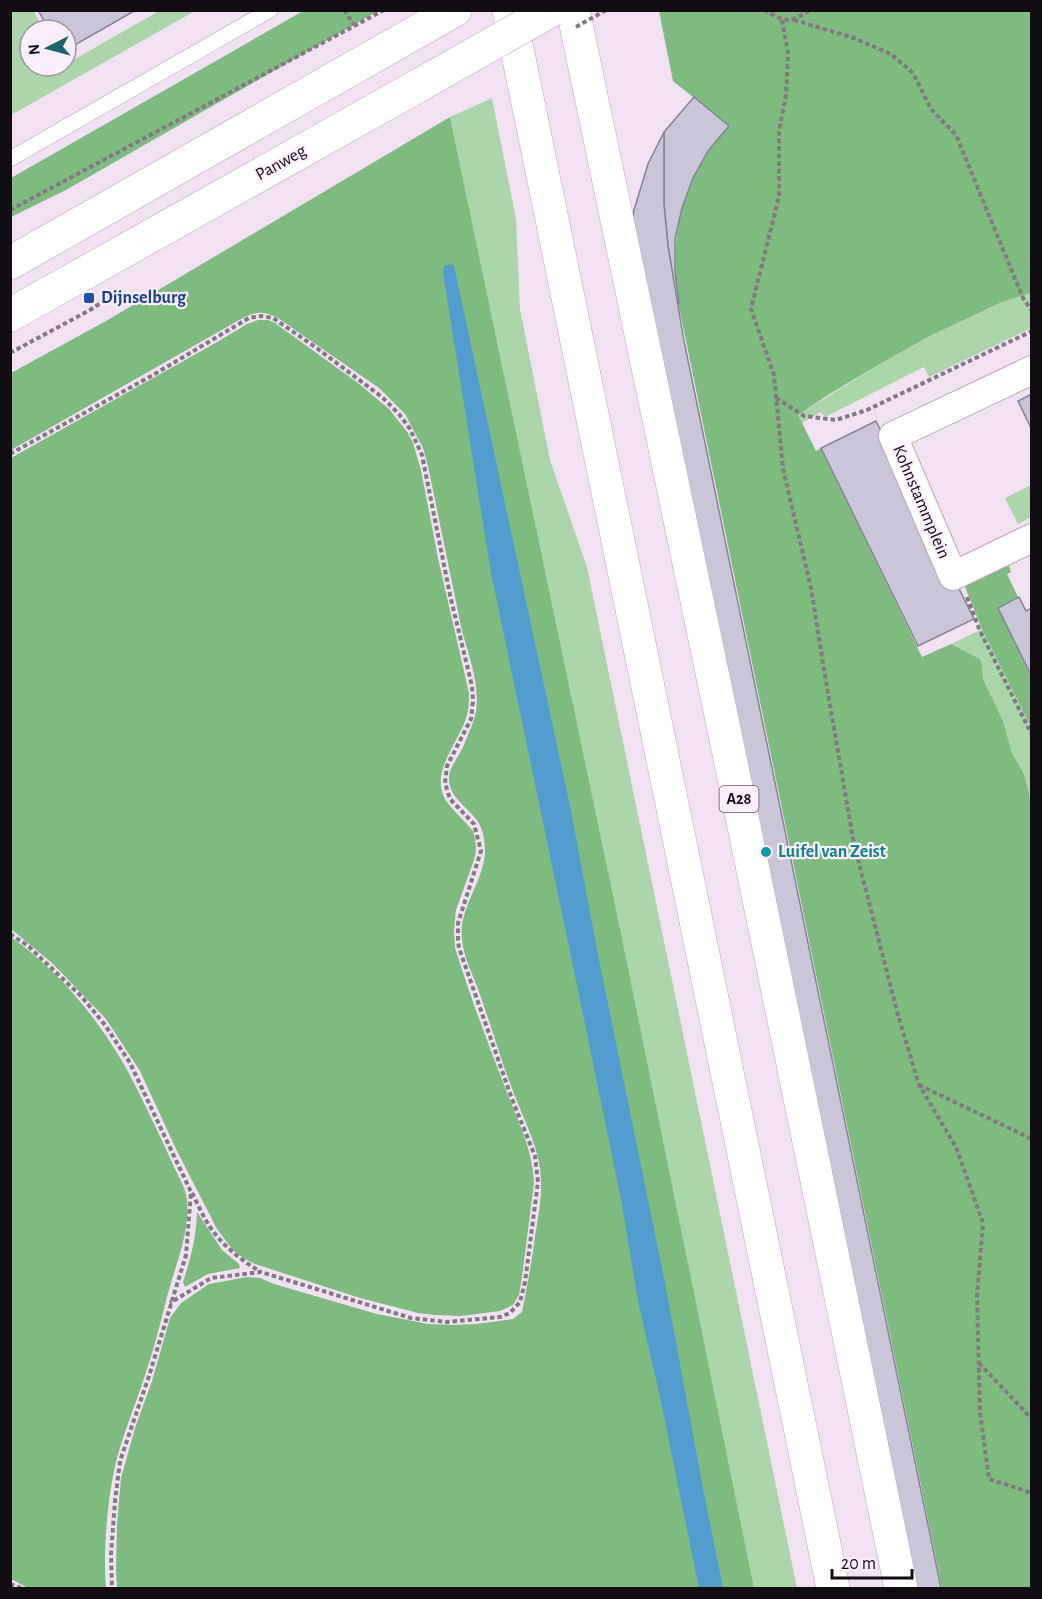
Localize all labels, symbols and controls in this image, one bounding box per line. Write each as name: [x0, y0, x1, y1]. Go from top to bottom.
north arrow: [18, 18, 78, 78]
text: N: [26, 43, 43, 56]
street label: Panweg: [253, 142, 309, 184]
place label: Dijnselburg: [101, 289, 187, 307]
marker: Dijnselburg: [82, 291, 96, 305]
street label: Kohnstammplein: [889, 443, 953, 561]
road number: A28: [720, 786, 758, 812]
place label: Luifel van Zeist: [778, 843, 886, 861]
marker: Luifel van Zeist: [759, 845, 773, 859]
scale bar: [832, 1542, 912, 1580]
text: 20 m: [841, 1555, 876, 1573]

